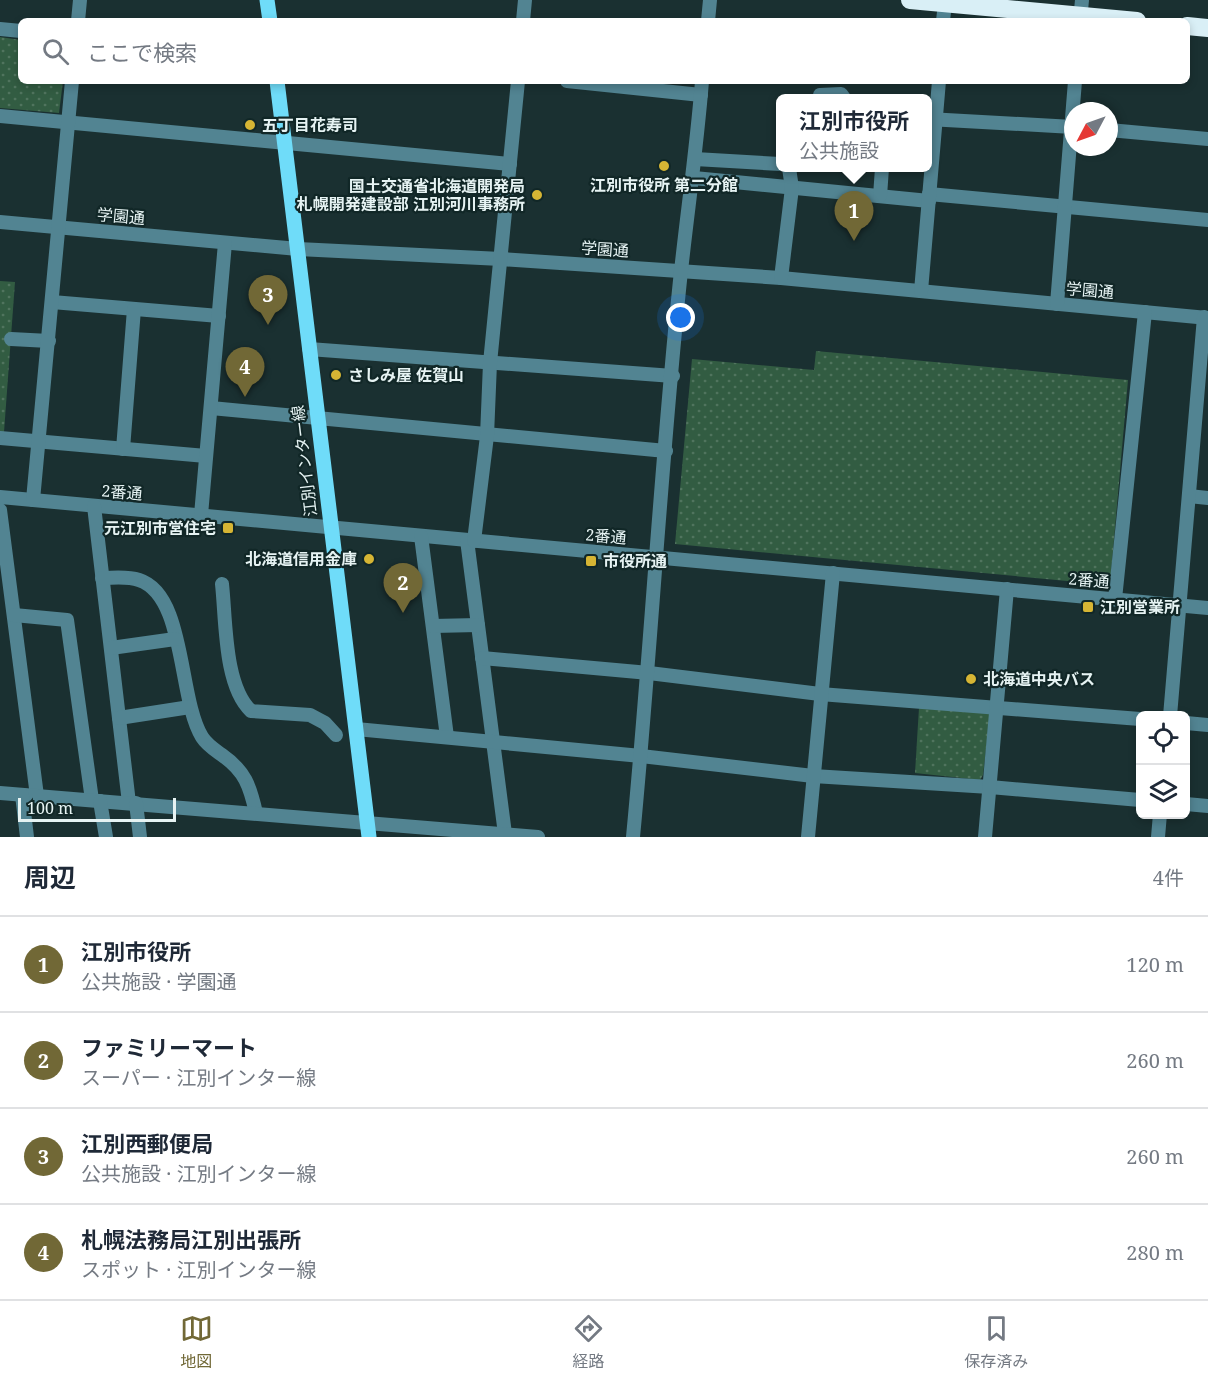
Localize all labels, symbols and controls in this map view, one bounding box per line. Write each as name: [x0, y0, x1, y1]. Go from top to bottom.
search box: [18, 18, 1190, 84]
icon: search: [39, 35, 72, 68]
text: ここで検索: [87, 37, 197, 67]
popup: [776, 94, 932, 172]
north arrow: [1064, 102, 1118, 156]
text: 江別市役所: [799, 105, 909, 135]
place label: 五丁目花寿司: [262, 114, 358, 136]
marker: 五丁目花寿司: [243, 118, 257, 132]
text: 公共施設: [799, 137, 879, 164]
marker: 江別市役所 第二分館: [657, 159, 671, 173]
place label: 江別市役所 第二分館: [590, 174, 738, 196]
place label: 国土交通省北海道開発局 札幌開発建設部 江別河川事務所: [297, 175, 525, 215]
marker: 国土交通省北海道開発局 札幌開発建設部 江別河川事務所: [530, 188, 544, 202]
pin: 1: [834, 192, 874, 241]
street label: 学園通: [96, 203, 146, 229]
street label: 学園通: [580, 236, 630, 262]
pin: 3: [248, 276, 288, 325]
street label: 学園通: [1065, 277, 1115, 303]
your location: [666, 303, 695, 332]
pin: 4: [226, 348, 264, 397]
place label: さしみ屋 佐賀山: [348, 364, 464, 386]
marker: さしみ屋 佐賀山: [329, 368, 343, 382]
street label: 江別インター線: [286, 404, 322, 518]
street label: 2番通: [101, 479, 143, 505]
place label: 元江別市営住宅: [104, 517, 216, 539]
marker: 元江別市営住宅: [221, 521, 235, 535]
street label: 2番通: [585, 523, 627, 549]
place label: 北海道信用金庫: [245, 548, 357, 570]
place label: 市役所通: [603, 550, 667, 572]
marker: 北海道信用金庫: [362, 552, 376, 566]
marker: 市役所通: [584, 554, 598, 568]
pin: 2: [384, 564, 422, 613]
street label: 2番通: [1068, 567, 1110, 593]
place label: 江別営業所: [1100, 596, 1180, 618]
marker: 江別営業所: [1081, 600, 1095, 614]
place label: 北海道中央バス: [983, 668, 1095, 690]
marker: 北海道中央バス: [964, 672, 978, 686]
map controls: [1136, 711, 1190, 819]
button: locate: [1136, 711, 1190, 765]
button: layers: [1136, 765, 1190, 819]
scale bar: [18, 795, 176, 822]
text: 100 m: [27, 797, 73, 819]
text: 周辺: [24, 859, 76, 895]
text: 4件: [1153, 864, 1184, 891]
text: 江別市役所: [81, 936, 191, 966]
text: 1: [38, 951, 49, 978]
text: 120 m: [1126, 951, 1184, 978]
text: 公共施設 · 学園通: [81, 968, 236, 995]
text: ファミリーマート: [81, 1032, 257, 1062]
text: 2: [38, 1047, 49, 1074]
text: 260 m: [1126, 1047, 1184, 1074]
text: スーパー · 江別インター線: [81, 1064, 316, 1091]
text: 江別西郵便局: [81, 1128, 213, 1158]
text: 3: [38, 1143, 49, 1170]
text: 260 m: [1126, 1143, 1184, 1170]
text: 公共施設 · 江別インター線: [81, 1160, 316, 1187]
text: 札幌法務局江別出張所: [81, 1224, 301, 1254]
text: 4: [38, 1239, 49, 1266]
text: 280 m: [1126, 1239, 1184, 1266]
text: スポット · 江別インター線: [81, 1256, 316, 1283]
tab: 地図: [180, 1312, 213, 1372]
tab: 経路: [572, 1312, 605, 1372]
tab: 保存済み: [964, 1312, 1028, 1372]

